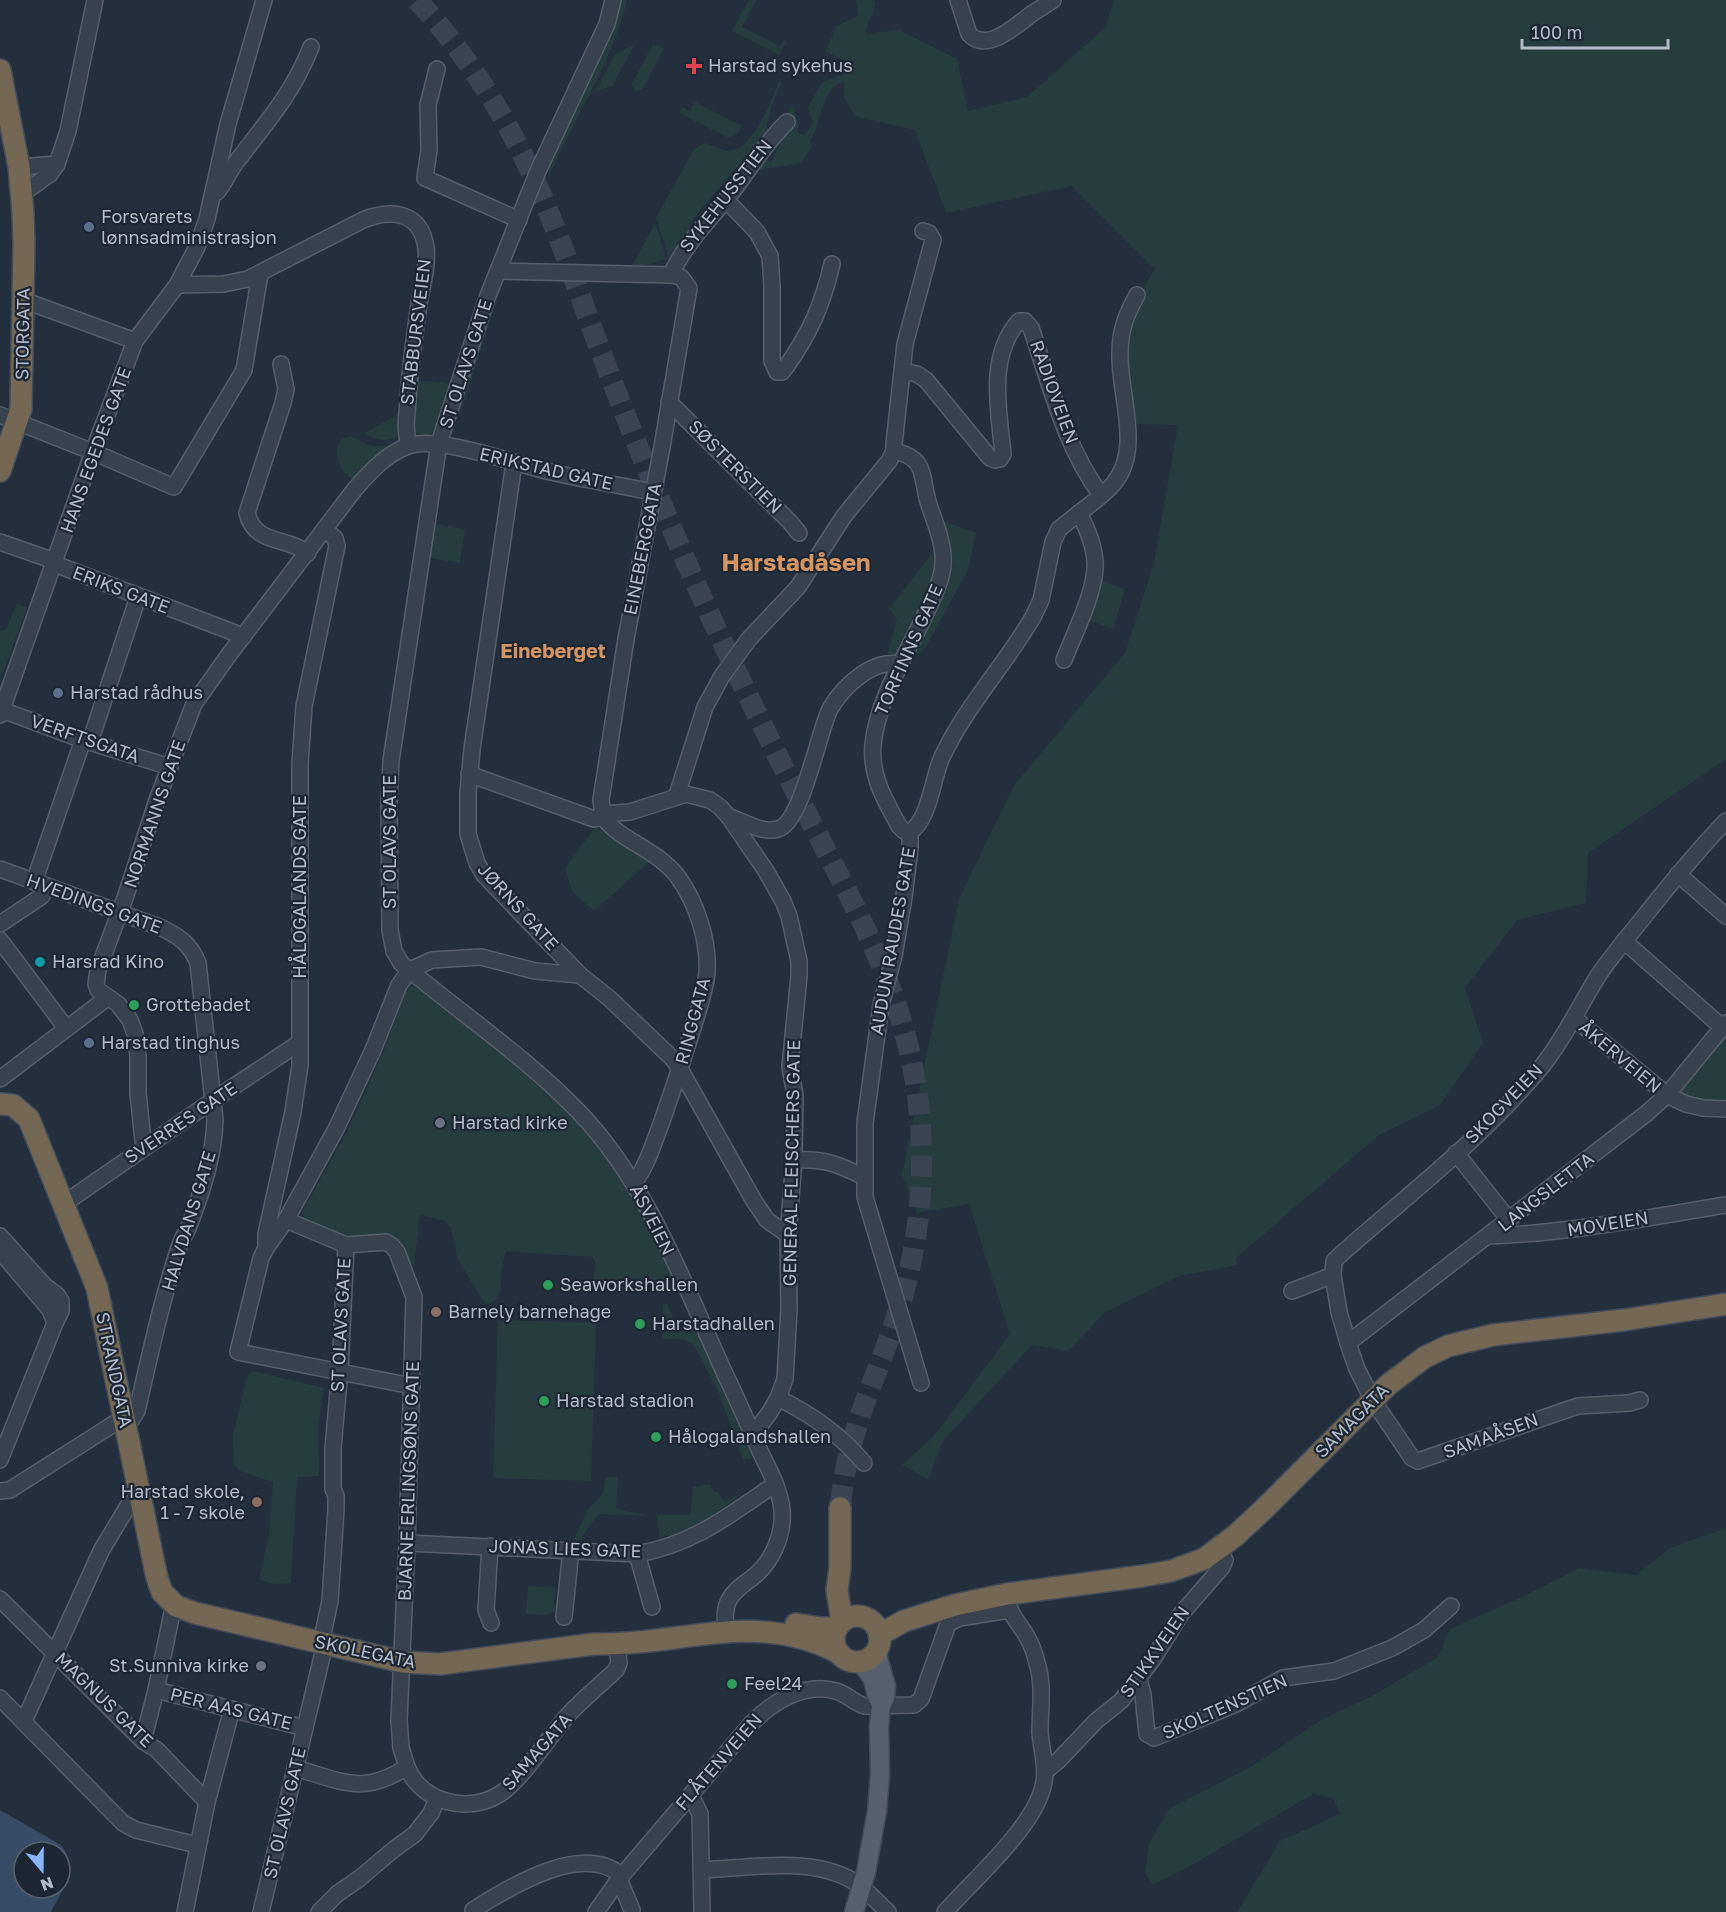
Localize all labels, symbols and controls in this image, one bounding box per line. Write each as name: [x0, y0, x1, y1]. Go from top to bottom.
scale bar: [1522, 12, 1668, 50]
text: 100 m: [1531, 21, 1582, 43]
place label: Harstad sykehus: [708, 54, 853, 76]
marker: Harstad sykehus: [685, 57, 703, 75]
street label: SYKEHUSSTIEN: [674, 135, 776, 256]
place label: Forsvarets lønnsadministrasjon: [101, 205, 277, 248]
marker: Forsvarets lønnsadministrasjon: [82, 220, 96, 234]
street label: STABBURSVEIEN: [395, 257, 435, 406]
street label: STORGATA: [10, 288, 34, 380]
street label: ST OLAVS GATE: [434, 296, 496, 431]
street label: RADIOVEIEN: [1026, 337, 1084, 447]
street label: HANS EGEDES GATE: [55, 364, 135, 536]
street label: SØSTERSTIEN: [684, 415, 787, 518]
street label: ERIKSTAD GATE: [477, 442, 615, 494]
street label: EINEBERGGATA: [618, 481, 666, 617]
district label: Harstadåsen: [721, 547, 871, 576]
street label: ERIKS GATE: [70, 561, 173, 618]
street label: TORFINNS GATE: [869, 581, 947, 719]
district label: Eineberget: [500, 638, 606, 662]
place label: Harstad rådhus: [70, 681, 203, 703]
marker: Harstad rådhus: [51, 686, 65, 700]
street label: VERFTSGATA: [28, 709, 143, 767]
street label: NORMANNS GATE: [118, 737, 190, 891]
street label: ST OLAVS GATE: [378, 775, 400, 909]
street label: HÅLOGALANDS GATE: [288, 795, 310, 979]
street label: AUDUN RAUDES GATE: [865, 845, 919, 1036]
street label: JØRNS GATE: [474, 858, 564, 955]
street label: HVEDINGS GATE: [24, 868, 165, 938]
place label: Harsrad Kino: [52, 950, 164, 972]
marker: Harsrad Kino: [33, 955, 47, 969]
street label: RINGGATA: [670, 975, 714, 1067]
place label: Grottebadet: [146, 993, 251, 1015]
marker: Grottebadet: [127, 998, 141, 1012]
street label: ÅKERVEIEN: [1575, 1015, 1666, 1097]
place label: Harstad tinghus: [101, 1031, 240, 1053]
marker: Harstad tinghus: [82, 1036, 96, 1050]
street label: GENERAL FLEISCHERS GATE: [778, 1039, 804, 1287]
street label: SKOGVEIEN: [1460, 1059, 1547, 1148]
street label: SVERRES GATE: [120, 1076, 241, 1168]
place label: Harstad kirke: [452, 1111, 568, 1133]
marker: Harstad kirke: [433, 1116, 447, 1130]
street label: LANGSLETTA: [1493, 1147, 1598, 1236]
street label: HALVDANS GATE: [156, 1148, 220, 1293]
street label: ÅSVEIEN: [626, 1180, 680, 1259]
street label: MOVEIEN: [1566, 1206, 1650, 1240]
street label: ST OLAVS GATE: [325, 1257, 355, 1393]
place label: Seaworkshallen: [560, 1273, 698, 1295]
marker: Seaworkshallen: [541, 1278, 555, 1292]
place label: Barnely barnehage: [448, 1300, 611, 1322]
marker: Barnely barnehage: [429, 1305, 443, 1319]
street label: STRANDGATA: [92, 1310, 138, 1430]
place label: Harstadhallen: [652, 1312, 775, 1334]
marker: Harstadhallen: [633, 1317, 647, 1331]
street label: BJARNE ERLINGSØNS GATE: [393, 1361, 423, 1601]
street label: SAMAGATA: [1310, 1379, 1393, 1462]
place label: Harstad stadion: [556, 1389, 694, 1411]
marker: Harstad stadion: [537, 1394, 551, 1408]
street label: SAMAÅSEN: [1440, 1408, 1541, 1462]
place label: Hålogalandshallen: [668, 1425, 831, 1447]
marker: Hålogalandshallen: [649, 1430, 663, 1444]
place label: Harstad skole, 1 - 7 skole: [120, 1480, 245, 1523]
marker: Harstad skole, 1 - 7 skole: [250, 1495, 264, 1509]
street label: JONAS LIES GATE: [488, 1534, 642, 1562]
street label: STIKKVEIEN: [1115, 1601, 1194, 1701]
street label: SKOLEGATA: [313, 1630, 418, 1672]
street label: MAGNUS GATE: [51, 1647, 158, 1752]
place label: St.Sunniva kirke: [109, 1654, 249, 1676]
marker: St.Sunniva kirke: [254, 1659, 268, 1673]
street label: SKOLTENSTIEN: [1159, 1669, 1290, 1743]
place label: Feel24: [744, 1672, 803, 1694]
marker: Feel24: [725, 1677, 739, 1691]
street label: PER AAS GATE: [168, 1682, 295, 1734]
street label: SAMAGATA: [497, 1708, 576, 1795]
street label: FLÅTENVEIEN: [670, 1708, 766, 1814]
street label: ST OLAVS GATE: [258, 1745, 310, 1881]
north arrow: [12, 1840, 72, 1900]
text: N: [38, 1873, 56, 1896]

